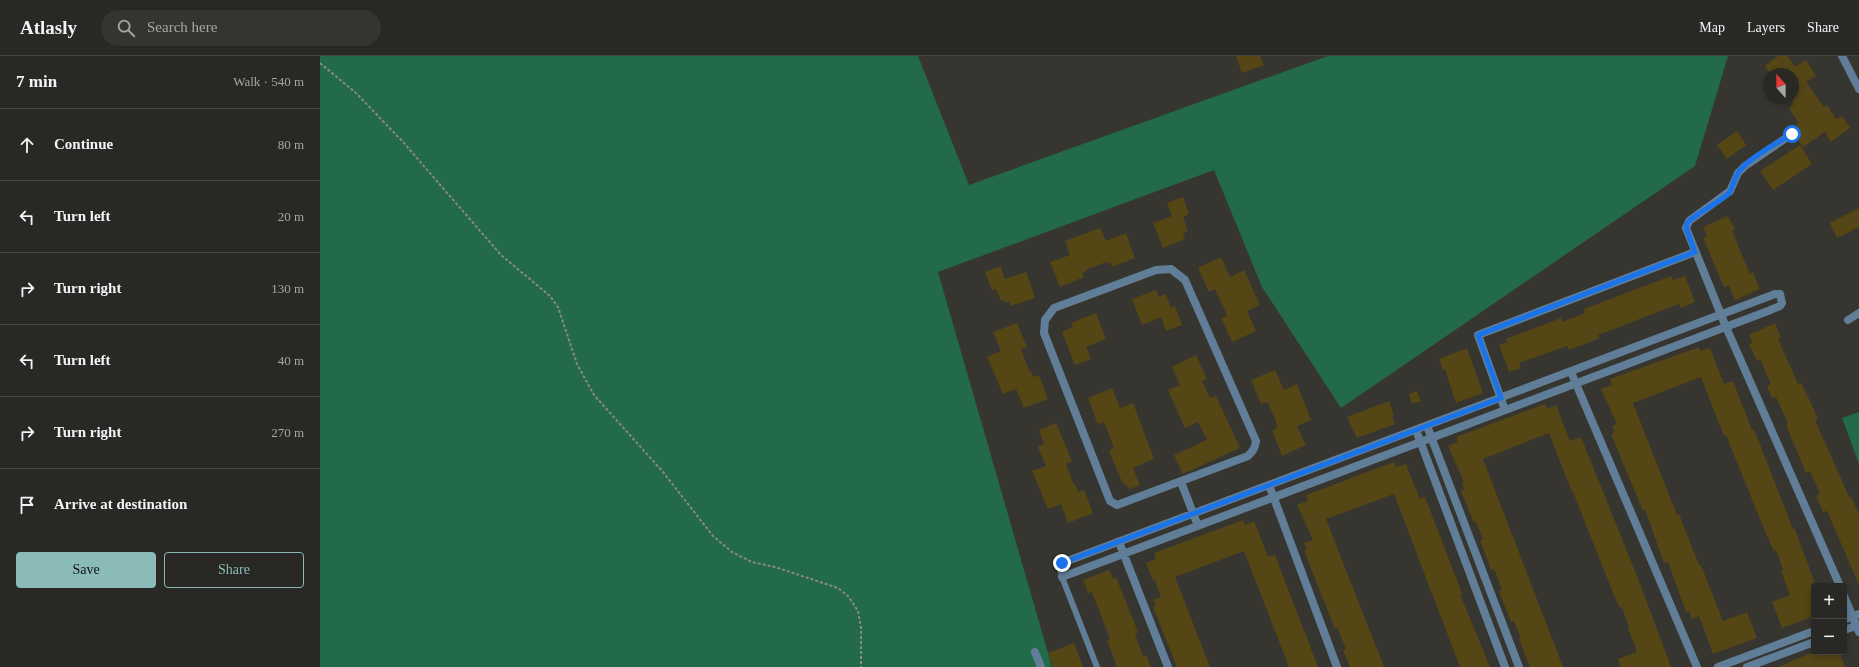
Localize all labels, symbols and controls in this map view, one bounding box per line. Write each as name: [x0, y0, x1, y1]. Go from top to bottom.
search box: [101, 10, 381, 46]
text: Atlasly: [20, 17, 77, 38]
icon: search: [115, 17, 137, 39]
text: Search here: [147, 19, 217, 35]
text: Map: [1699, 20, 1725, 35]
text: Layers: [1747, 20, 1785, 35]
text: Share: [1807, 20, 1839, 35]
north arrow: [1763, 68, 1799, 104]
text: 7 min: [16, 72, 57, 91]
text: Walk · 540 m: [233, 74, 304, 89]
route start: [1783, 125, 1801, 143]
icon: ahead: [16, 134, 38, 156]
text: Continue: [54, 136, 113, 152]
text: 80 m: [278, 137, 304, 152]
icon: left: [16, 206, 38, 228]
text: Turn left: [54, 208, 111, 224]
text: 20 m: [278, 209, 304, 224]
icon: right: [16, 278, 38, 300]
text: Turn right: [54, 280, 121, 296]
text: 130 m: [271, 281, 304, 296]
icon: left: [16, 350, 38, 372]
text: Turn left: [54, 352, 111, 368]
text: 40 m: [278, 353, 304, 368]
icon: right: [16, 422, 38, 444]
text: Turn right: [54, 424, 121, 440]
text: 270 m: [271, 425, 304, 440]
icon: arrive: [16, 494, 38, 516]
text: Arrive at destination: [54, 496, 187, 512]
button: Save: [16, 552, 156, 588]
button: Share: [164, 552, 304, 588]
route end: [1053, 554, 1071, 572]
map controls: [1811, 583, 1847, 655]
button: +: [1811, 583, 1847, 619]
button: −: [1811, 619, 1847, 655]

